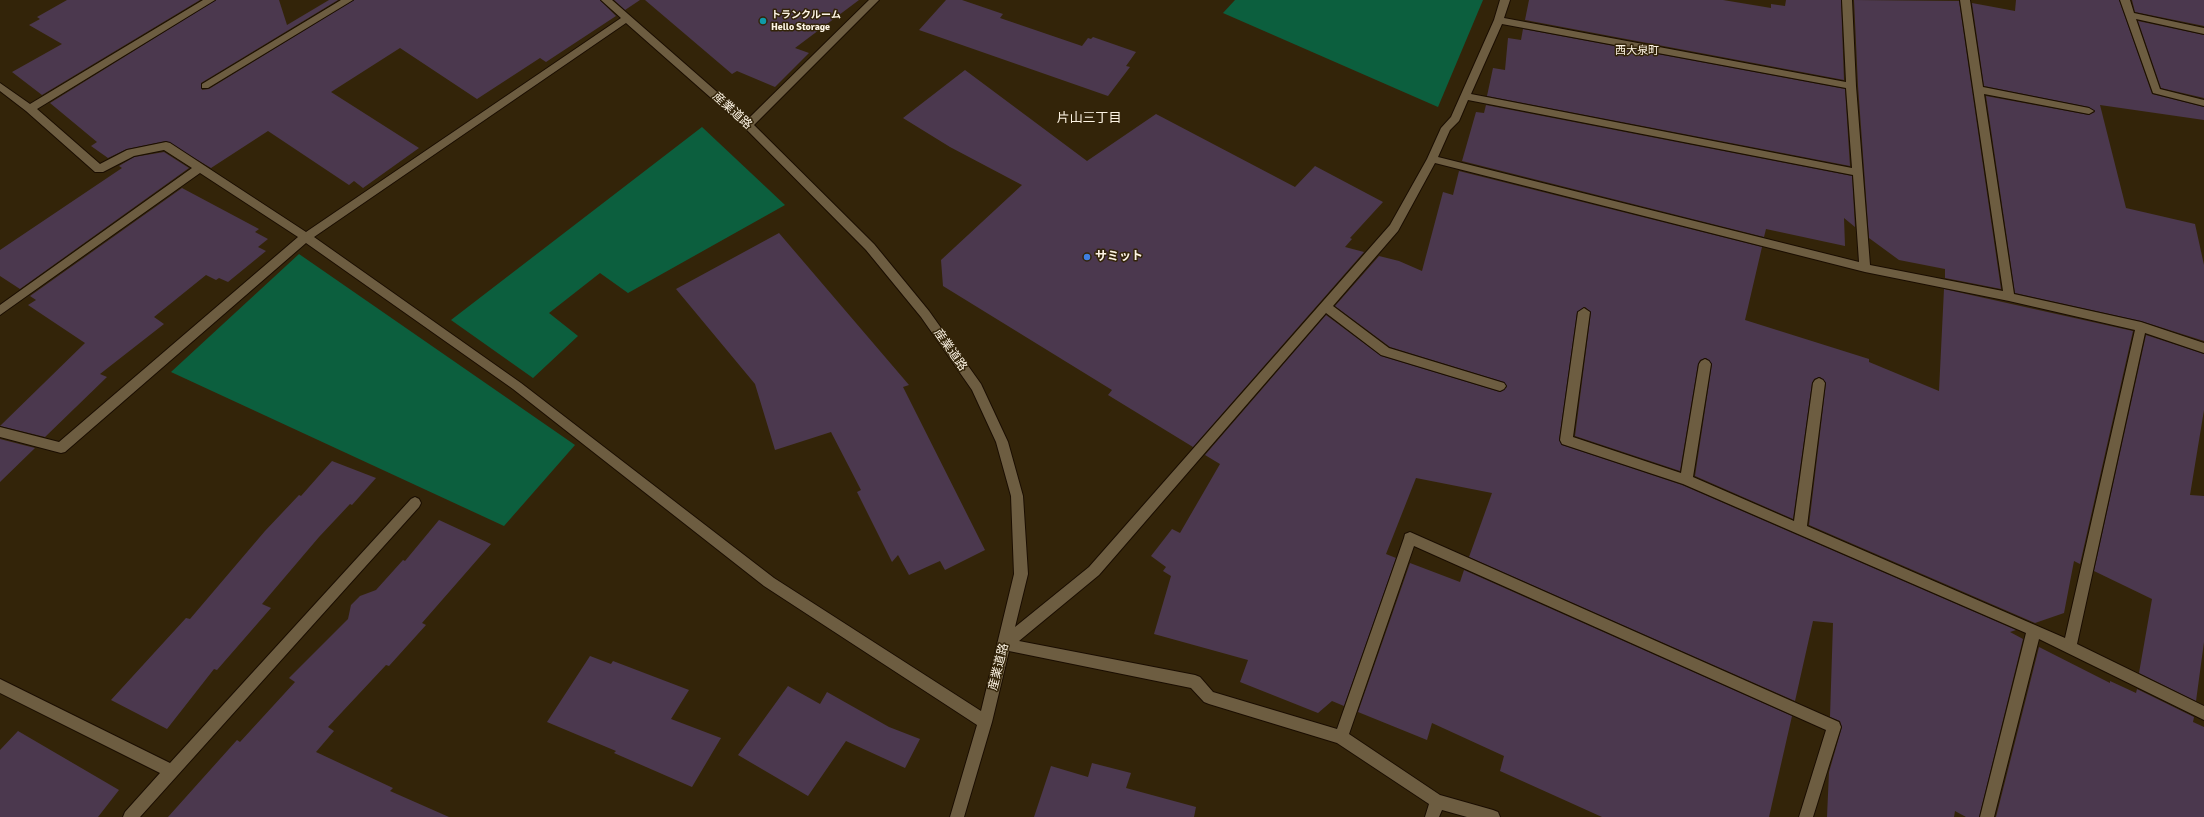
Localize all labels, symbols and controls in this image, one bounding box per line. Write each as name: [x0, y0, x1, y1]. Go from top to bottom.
place label: トランクルーム Hello Storage: [771, 9, 841, 32]
marker: トランクルーム Hello Storage: [758, 16, 768, 26]
district label: 西大泉町: [1615, 44, 1659, 58]
street label: 産業道路: [709, 90, 755, 132]
district label: 片山三丁目: [1057, 111, 1121, 127]
place label: サミット: [1095, 250, 1143, 264]
marker: サミット: [1082, 252, 1092, 262]
street label: 産業道路: [930, 326, 970, 374]
street label: 産業道路: [986, 642, 1012, 692]

